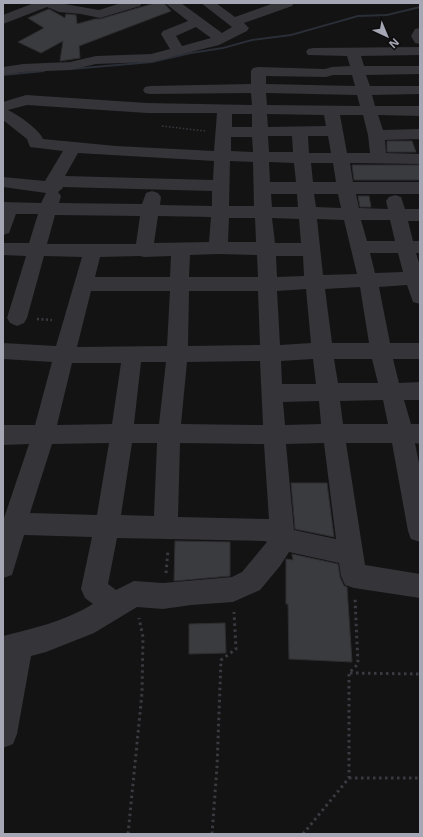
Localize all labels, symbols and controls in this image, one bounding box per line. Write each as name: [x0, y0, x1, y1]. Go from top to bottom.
north arrow: [367, 16, 407, 56]
text: N: [386, 35, 403, 52]

